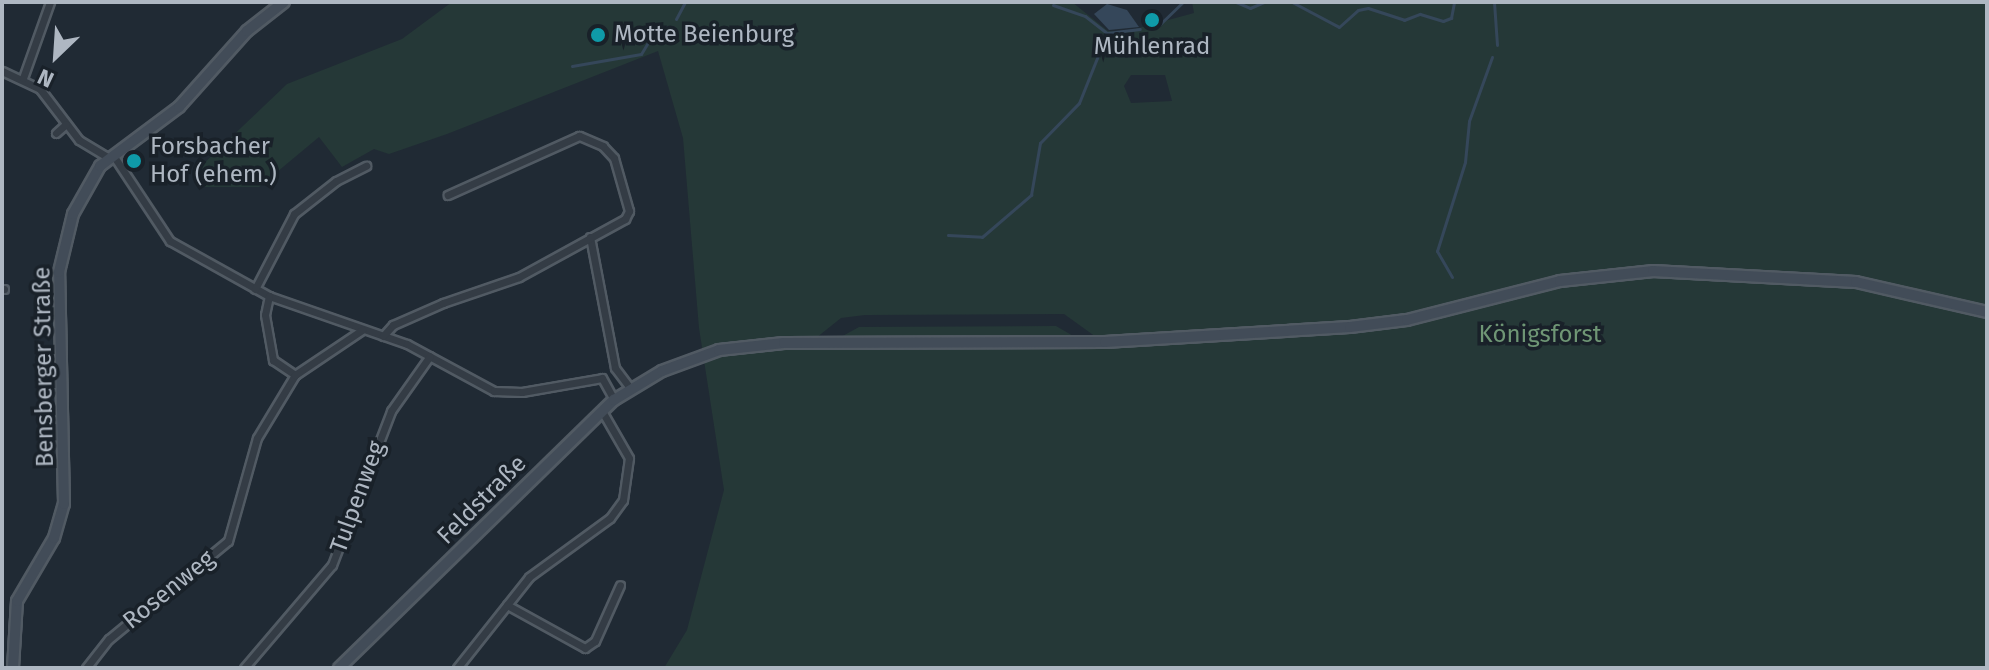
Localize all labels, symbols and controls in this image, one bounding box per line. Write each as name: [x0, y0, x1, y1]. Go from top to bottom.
marker: Mühlenrad: [1143, 11, 1161, 29]
north arrow: [16, 16, 96, 96]
place label: Motte Beienburg: [614, 21, 794, 49]
marker: Motte Beienburg: [589, 26, 607, 44]
place label: Mühlenrad: [1094, 33, 1210, 61]
text: N: [33, 63, 58, 94]
place label: Forsbacher Hof (ehem.): [150, 133, 277, 189]
marker: Forsbacher Hof (ehem.): [125, 152, 143, 170]
street label: Bensberger Straße: [28, 267, 60, 467]
park label: Königsforst: [1479, 321, 1601, 349]
street label: Tulpenweg: [325, 437, 391, 557]
street label: Feldstraße: [432, 450, 532, 550]
street label: Rosenweg: [117, 544, 221, 636]

